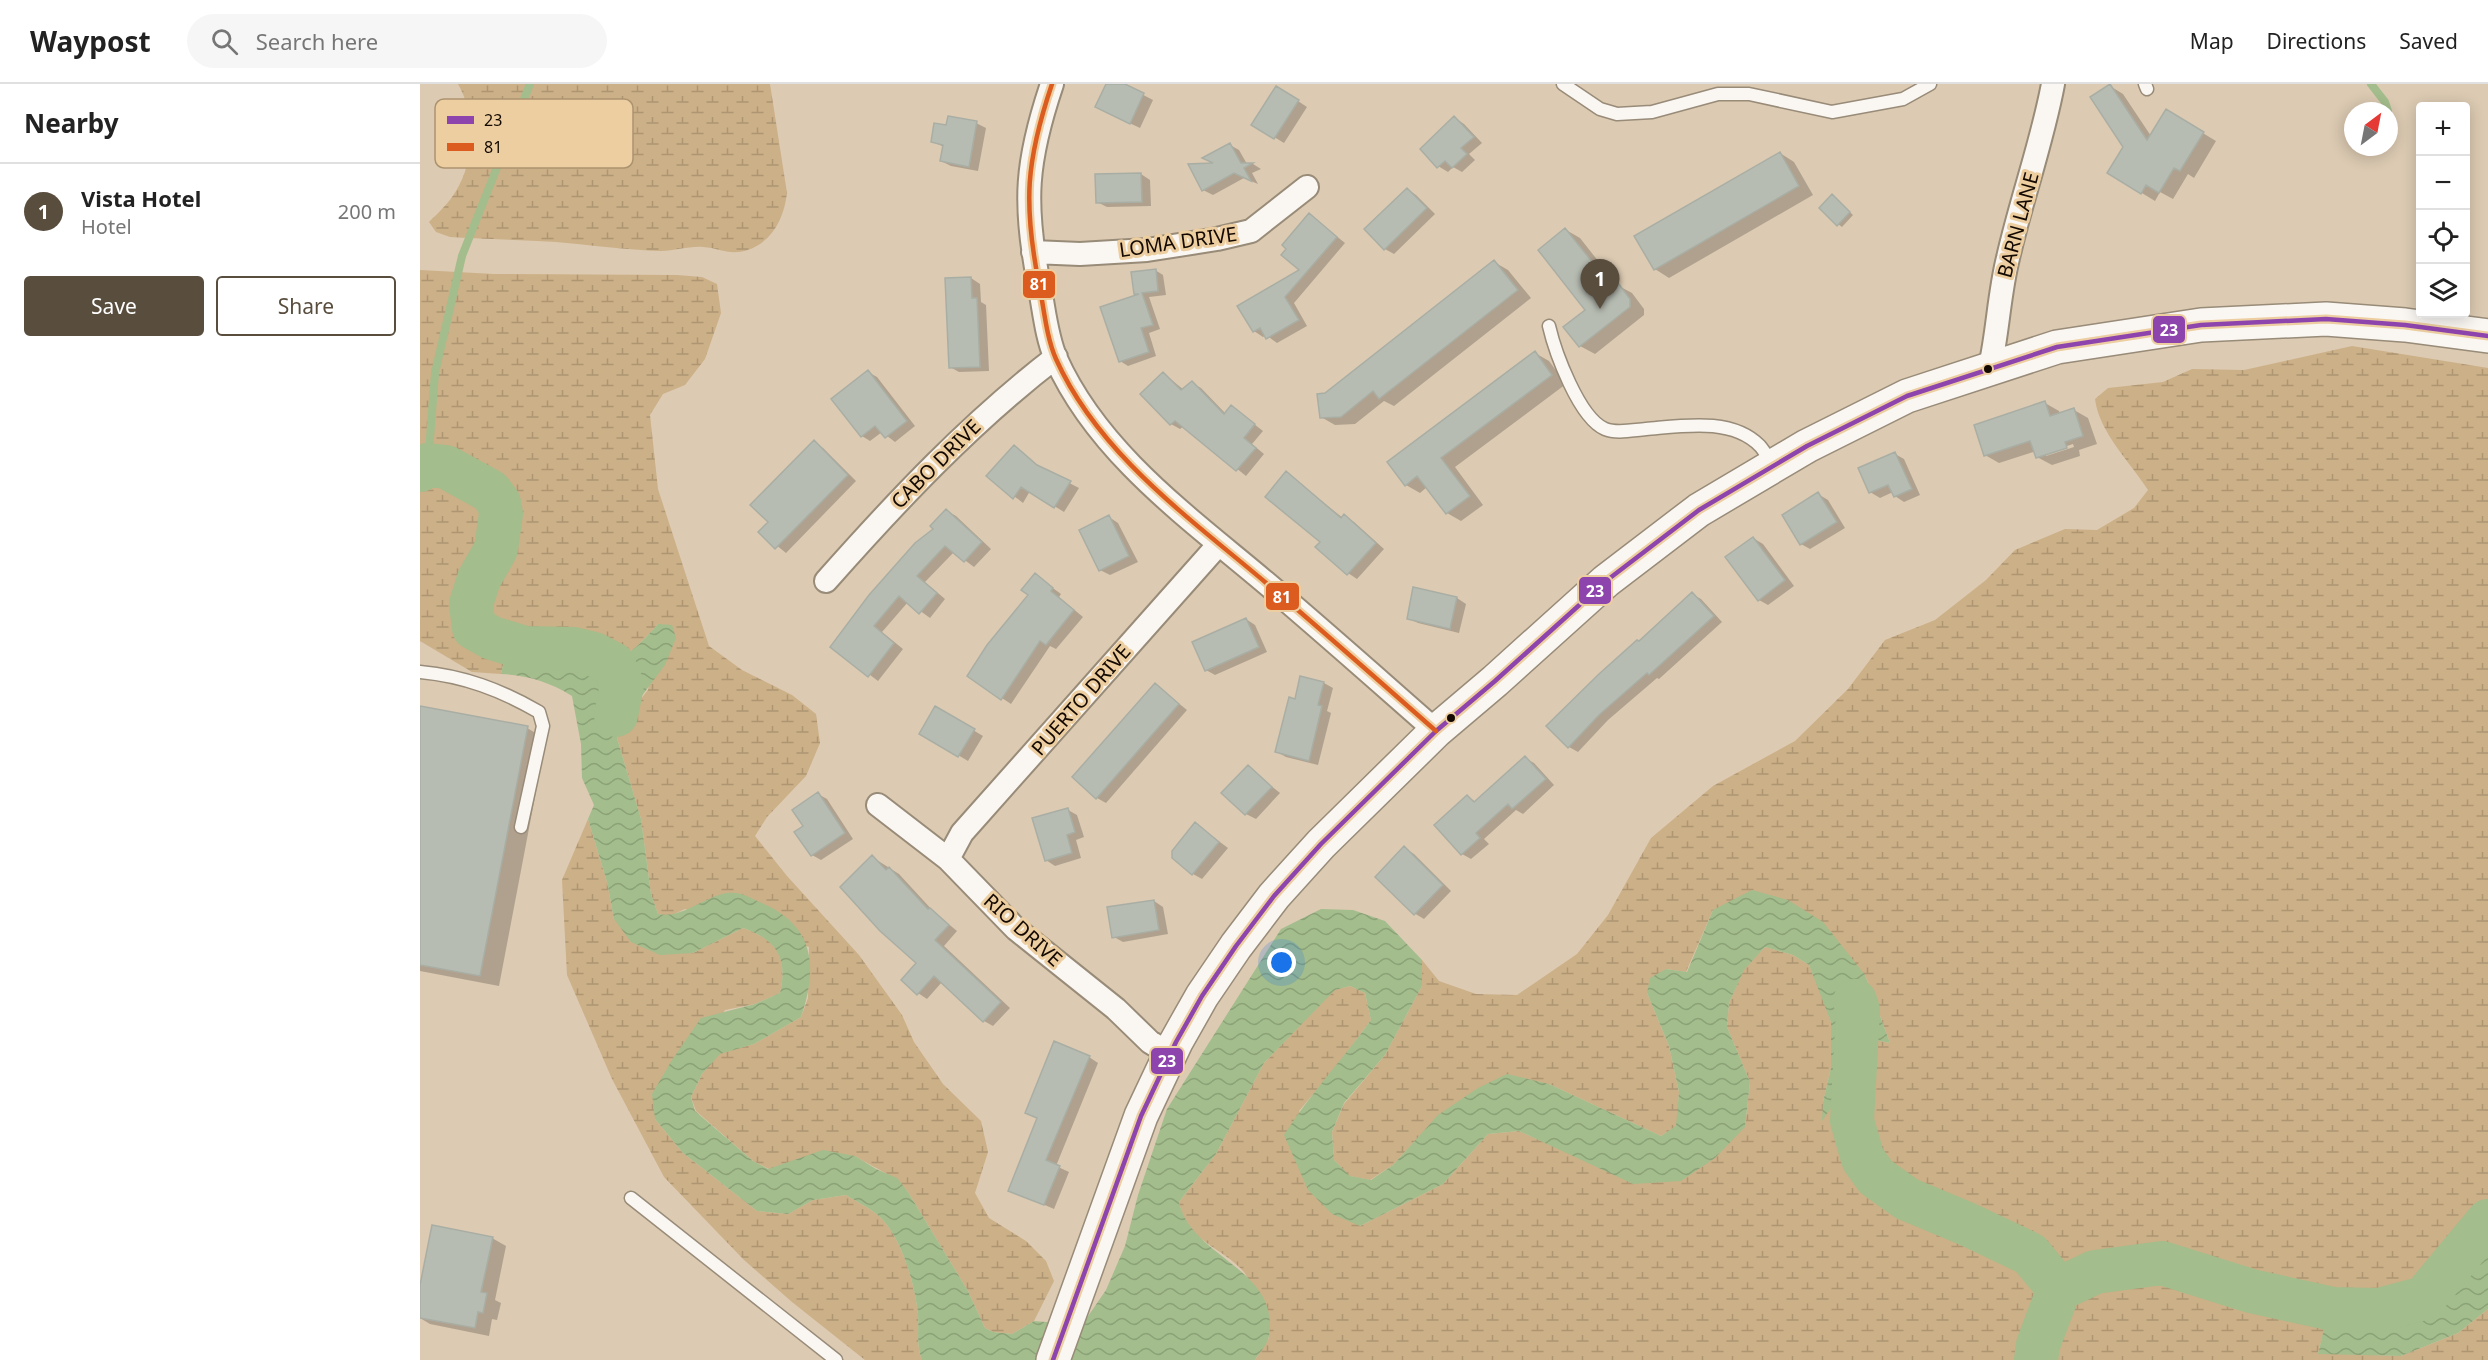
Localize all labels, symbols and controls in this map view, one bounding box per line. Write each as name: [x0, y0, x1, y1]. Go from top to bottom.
search box: [187, 14, 607, 68]
text: Waypost: [30, 22, 151, 60]
icon: search: [208, 25, 241, 58]
text: Search here: [256, 26, 378, 56]
text: Map: [2190, 27, 2234, 55]
text: Directions: [2267, 27, 2366, 55]
text: Saved: [2399, 27, 2458, 55]
legend: [435, 99, 633, 168]
north arrow: [2344, 102, 2398, 156]
map controls: [2416, 102, 2470, 318]
button: +: [2416, 102, 2470, 156]
text: Nearby: [24, 105, 119, 141]
text: 23: [484, 109, 502, 131]
text: 81: [484, 136, 502, 158]
button: −: [2416, 156, 2470, 210]
street label: BARN LANE: [1990, 169, 2045, 281]
text: Vista Hotel: [81, 183, 201, 213]
text: 1: [38, 198, 49, 225]
text: 200 m: [338, 198, 396, 225]
button: locate: [2416, 210, 2470, 264]
text: Hotel: [81, 213, 132, 240]
street label: LOMA DRIVE: [1117, 220, 1239, 263]
pin: 1: [1580, 260, 1620, 309]
button: layers: [2416, 264, 2470, 318]
line badge: 81: [1022, 270, 1056, 299]
text: 81: [1030, 273, 1048, 295]
button: Save: [24, 276, 204, 336]
button: Share: [216, 276, 396, 336]
line badge: 23: [2152, 315, 2186, 344]
text: 23: [2160, 319, 2178, 341]
unlabelled marker: [1982, 363, 1994, 375]
street label: CABO DRIVE: [885, 413, 986, 514]
line badge: 23: [1578, 576, 1612, 605]
text: 23: [1586, 580, 1604, 602]
line badge: 81: [1265, 582, 1300, 611]
text: 81: [1273, 586, 1291, 608]
street label: PUERTO DRIVE: [1025, 638, 1136, 761]
unlabelled marker: [1445, 712, 1457, 724]
street label: RIO DRIVE: [978, 887, 1068, 972]
your location: [1267, 948, 1296, 977]
line badge: 23: [1150, 1047, 1184, 1075]
text: 23: [1158, 1050, 1176, 1072]

